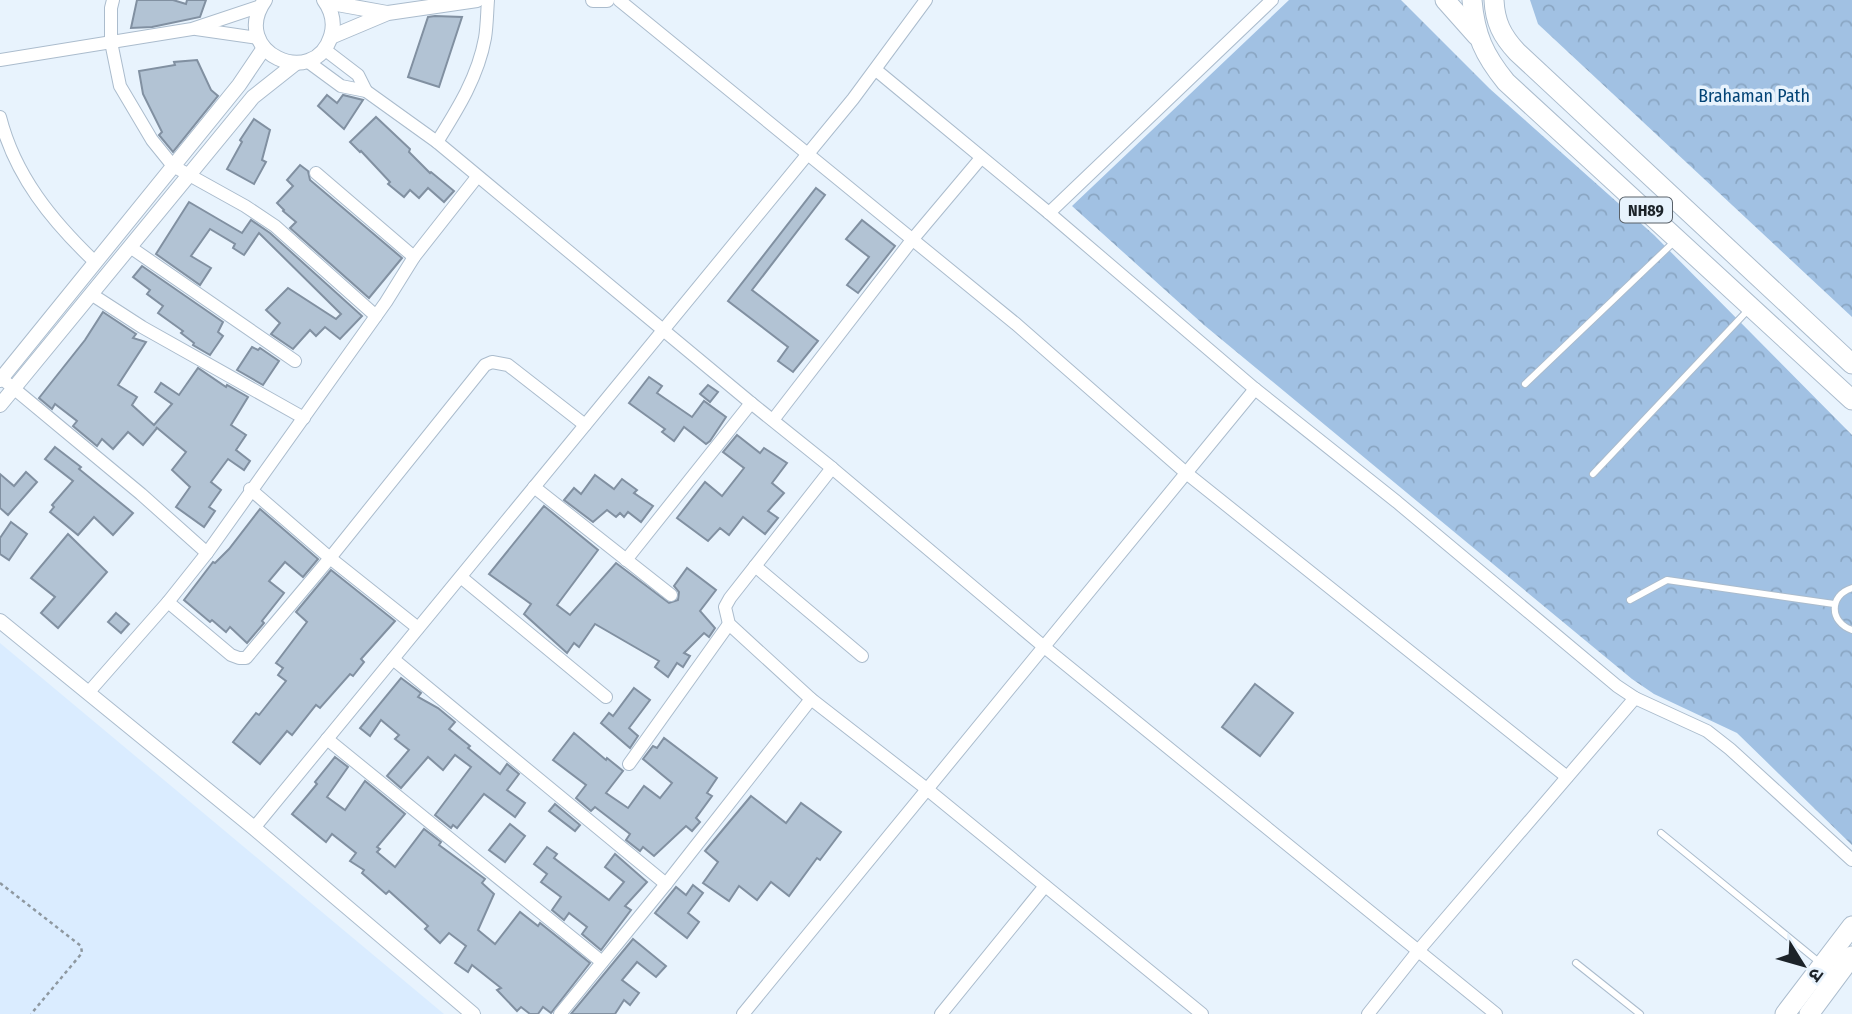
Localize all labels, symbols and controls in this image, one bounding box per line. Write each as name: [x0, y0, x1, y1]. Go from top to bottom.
park label: Brahaman Path: [1698, 85, 1810, 107]
road number: NH89: [1620, 198, 1672, 222]
north arrow: [1768, 930, 1838, 1000]
text: उ: [1803, 964, 1829, 987]

